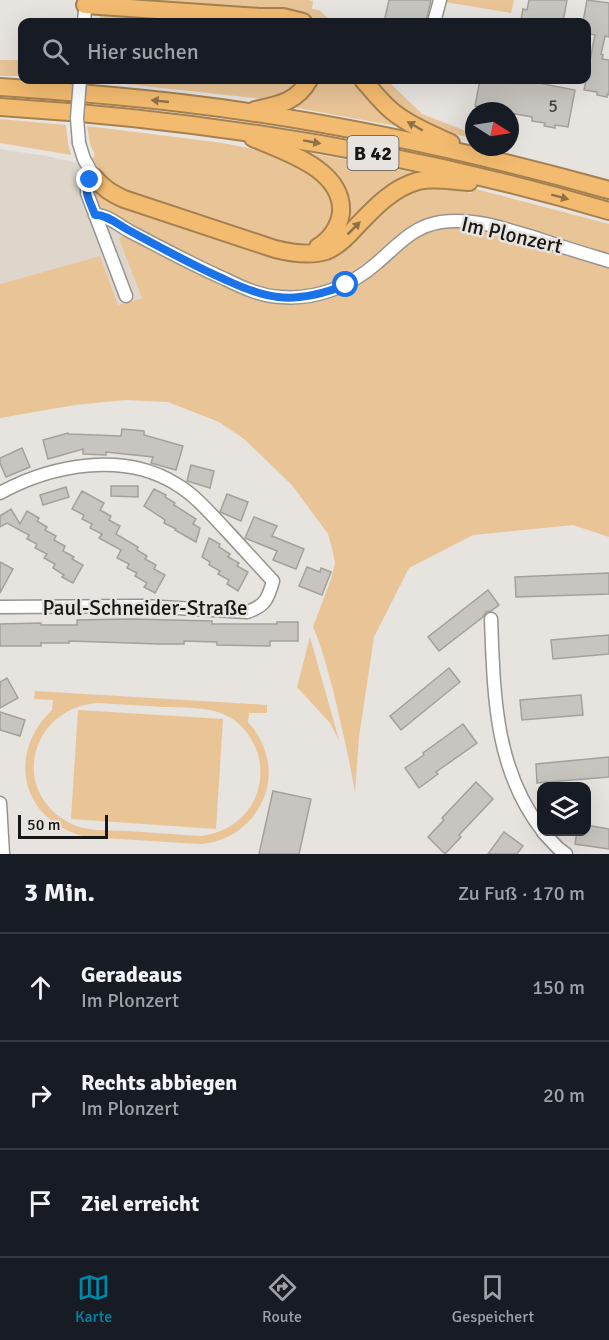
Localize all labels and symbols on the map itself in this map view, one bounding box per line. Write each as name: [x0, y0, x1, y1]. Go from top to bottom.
house number: 5: [548, 95, 558, 117]
one-way arrow: [150, 96, 169, 105]
north arrow: [465, 102, 519, 156]
one-way arrow: [406, 121, 423, 131]
road number: B 42: [348, 136, 398, 170]
one-way arrow: [302, 137, 321, 146]
route end: [76, 166, 102, 192]
one-way arrow: [551, 193, 569, 202]
street label: Im Plonzert: [459, 211, 565, 259]
one-way arrow: [347, 222, 361, 236]
route start: [332, 271, 358, 297]
street label: Paul-Schneider-Straße: [42, 595, 248, 621]
scale bar: [18, 812, 108, 840]

